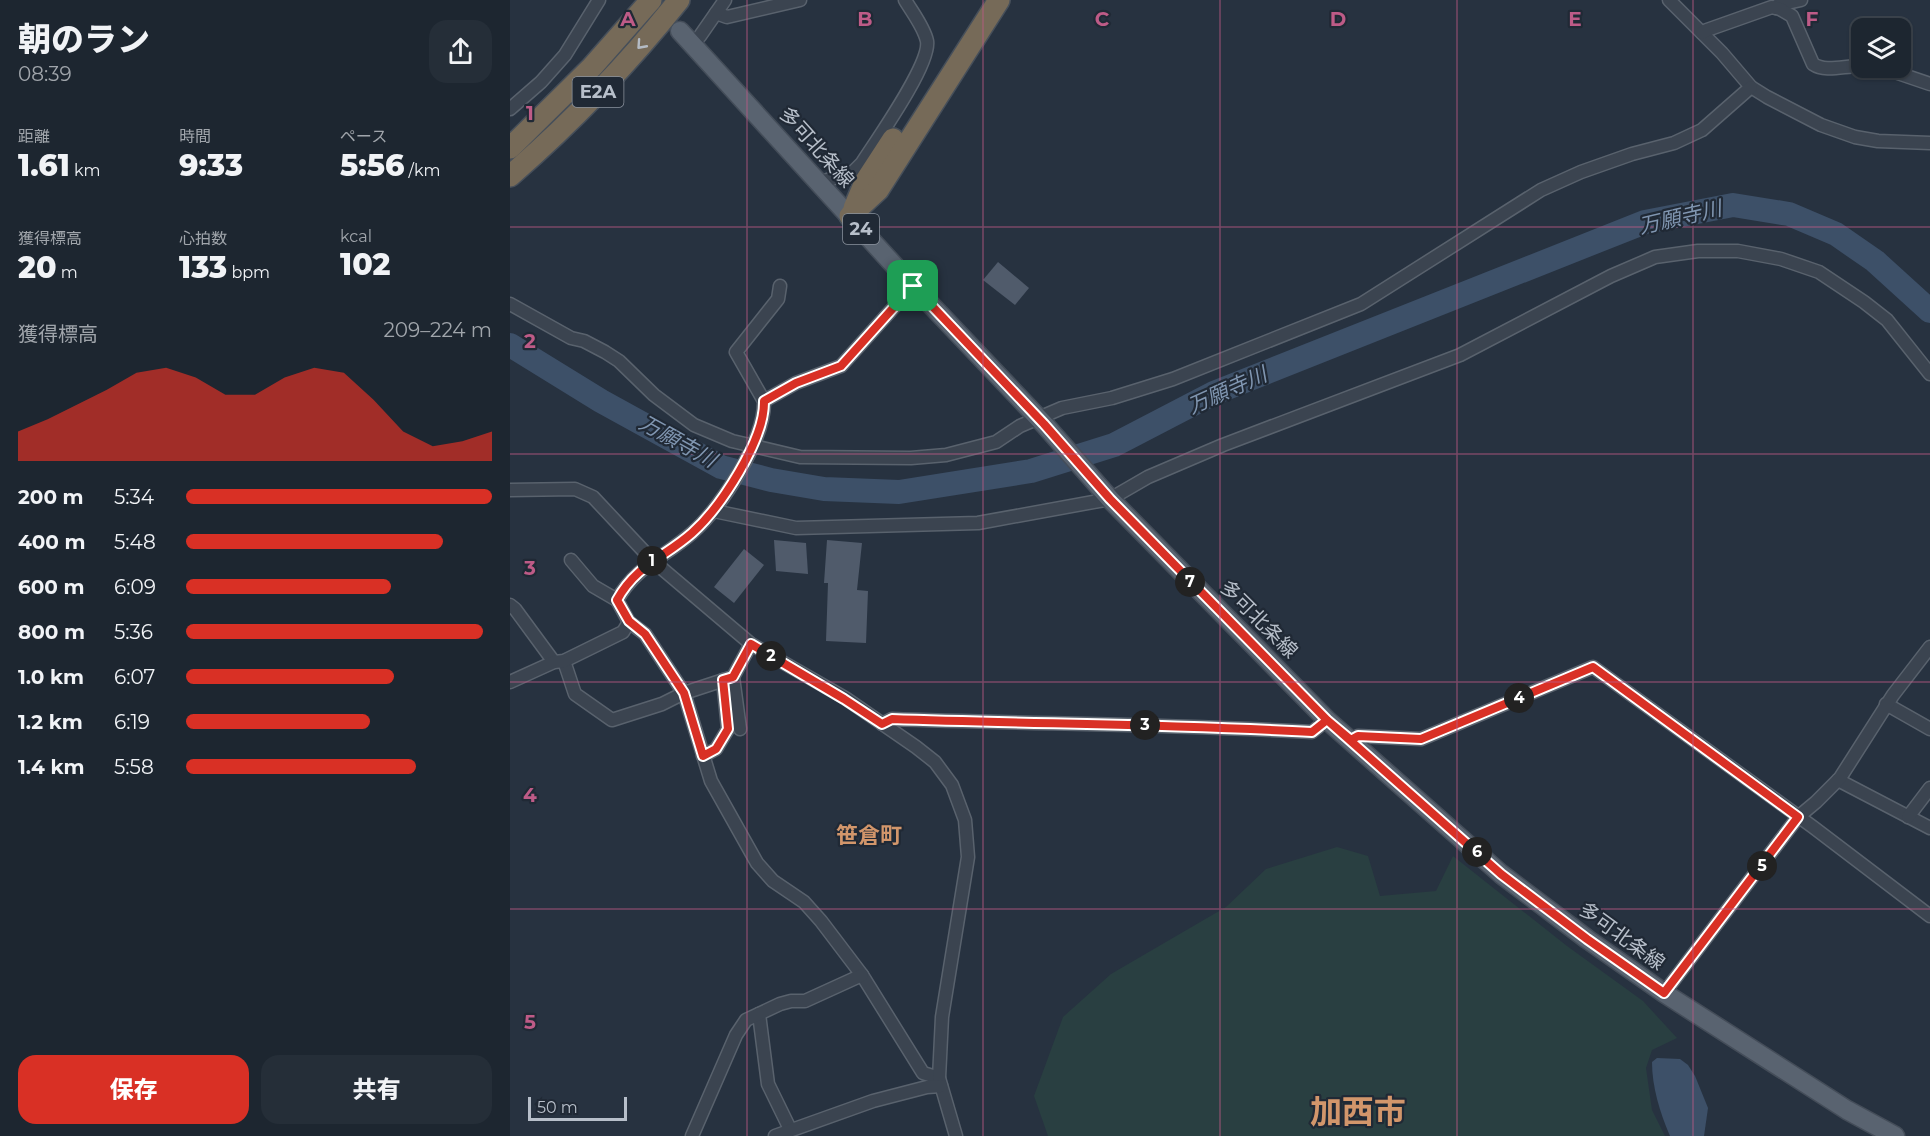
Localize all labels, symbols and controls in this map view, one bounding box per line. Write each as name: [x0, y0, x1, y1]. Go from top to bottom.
text: A: [619, 7, 636, 31]
text: B: [857, 7, 873, 31]
text: C: [1095, 7, 1110, 31]
text: D: [1330, 7, 1346, 31]
text: E: [1568, 7, 1582, 31]
text: F: [1806, 7, 1819, 31]
map controls: [1851, 18, 1911, 78]
button: layers: [1851, 18, 1911, 78]
text: 朝のラン: [18, 19, 150, 59]
button: share: [429, 20, 492, 83]
one-way arrow: [637, 38, 648, 48]
text: 08:39: [18, 62, 72, 86]
road number: E2A: [572, 77, 623, 107]
text: 1: [526, 101, 534, 125]
street label: 多可北条線: [775, 102, 859, 192]
text: 距離: [18, 127, 50, 146]
text: 時間: [179, 127, 211, 146]
text: ペース: [340, 127, 387, 146]
text: 1.61: [18, 147, 70, 184]
text: 9:33: [179, 147, 243, 184]
text: 5:56: [340, 147, 404, 184]
text: km: [70, 161, 100, 180]
text: /km: [404, 161, 440, 180]
water label: 万願寺川: [1636, 195, 1726, 239]
road number: 24: [843, 214, 879, 244]
text: kcal: [340, 227, 372, 246]
text: 獲得標高: [18, 229, 82, 248]
text: 心拍数: [179, 229, 227, 248]
text: 102: [340, 246, 390, 283]
text: 20: [18, 249, 57, 286]
text: 133: [179, 249, 227, 286]
pin: [887, 260, 938, 311]
text: m: [57, 263, 78, 282]
text: bpm: [227, 263, 270, 282]
icon: arrive: [896, 269, 929, 302]
text: 209–224 m: [383, 318, 492, 342]
text: 獲得標高: [18, 322, 98, 346]
text: 2: [524, 329, 536, 353]
water label: 万願寺川: [1184, 361, 1272, 419]
water label: 万願寺川: [635, 410, 723, 473]
text: 200 m: [18, 485, 84, 509]
text: 5:34: [114, 485, 154, 509]
text: 400 m: [18, 530, 86, 554]
text: 5:48: [114, 530, 156, 554]
pin: 1: [637, 546, 667, 576]
text: 1: [649, 551, 655, 570]
text: 3: [523, 556, 536, 580]
pin: 7: [1175, 567, 1205, 597]
text: 7: [1185, 572, 1195, 591]
text: 600 m: [18, 575, 85, 599]
text: 6:09: [114, 575, 156, 599]
street label: 多可北条線: [1215, 575, 1303, 663]
text: 800 m: [18, 620, 85, 644]
text: 5:36: [114, 620, 153, 644]
pin: 2: [756, 641, 786, 671]
text: 2: [766, 646, 776, 665]
text: 1.0 km: [18, 665, 84, 689]
text: 6:07: [114, 665, 155, 689]
pin: 4: [1504, 683, 1534, 713]
text: 4: [1513, 688, 1525, 707]
text: 1.2 km: [18, 710, 83, 734]
text: 6:19: [114, 710, 150, 734]
pin: 3: [1130, 710, 1160, 740]
text: 3: [1140, 715, 1150, 734]
text: 1.4 km: [18, 755, 85, 779]
text: 5:58: [114, 755, 154, 779]
text: 4: [523, 783, 537, 807]
district label: 笹倉町: [836, 822, 902, 849]
pin: 6: [1462, 837, 1492, 867]
text: 6: [1472, 842, 1482, 861]
pin: 5: [1747, 851, 1777, 881]
text: 5: [1757, 856, 1767, 875]
street label: 多可北条線: [1574, 897, 1670, 975]
text: 5: [524, 1010, 536, 1034]
button: 保存: [18, 1055, 249, 1124]
button: 共有: [261, 1055, 492, 1124]
district label: 加西市: [1310, 1092, 1406, 1131]
scale bar: [528, 1094, 627, 1122]
text: 50 m: [537, 1098, 578, 1117]

